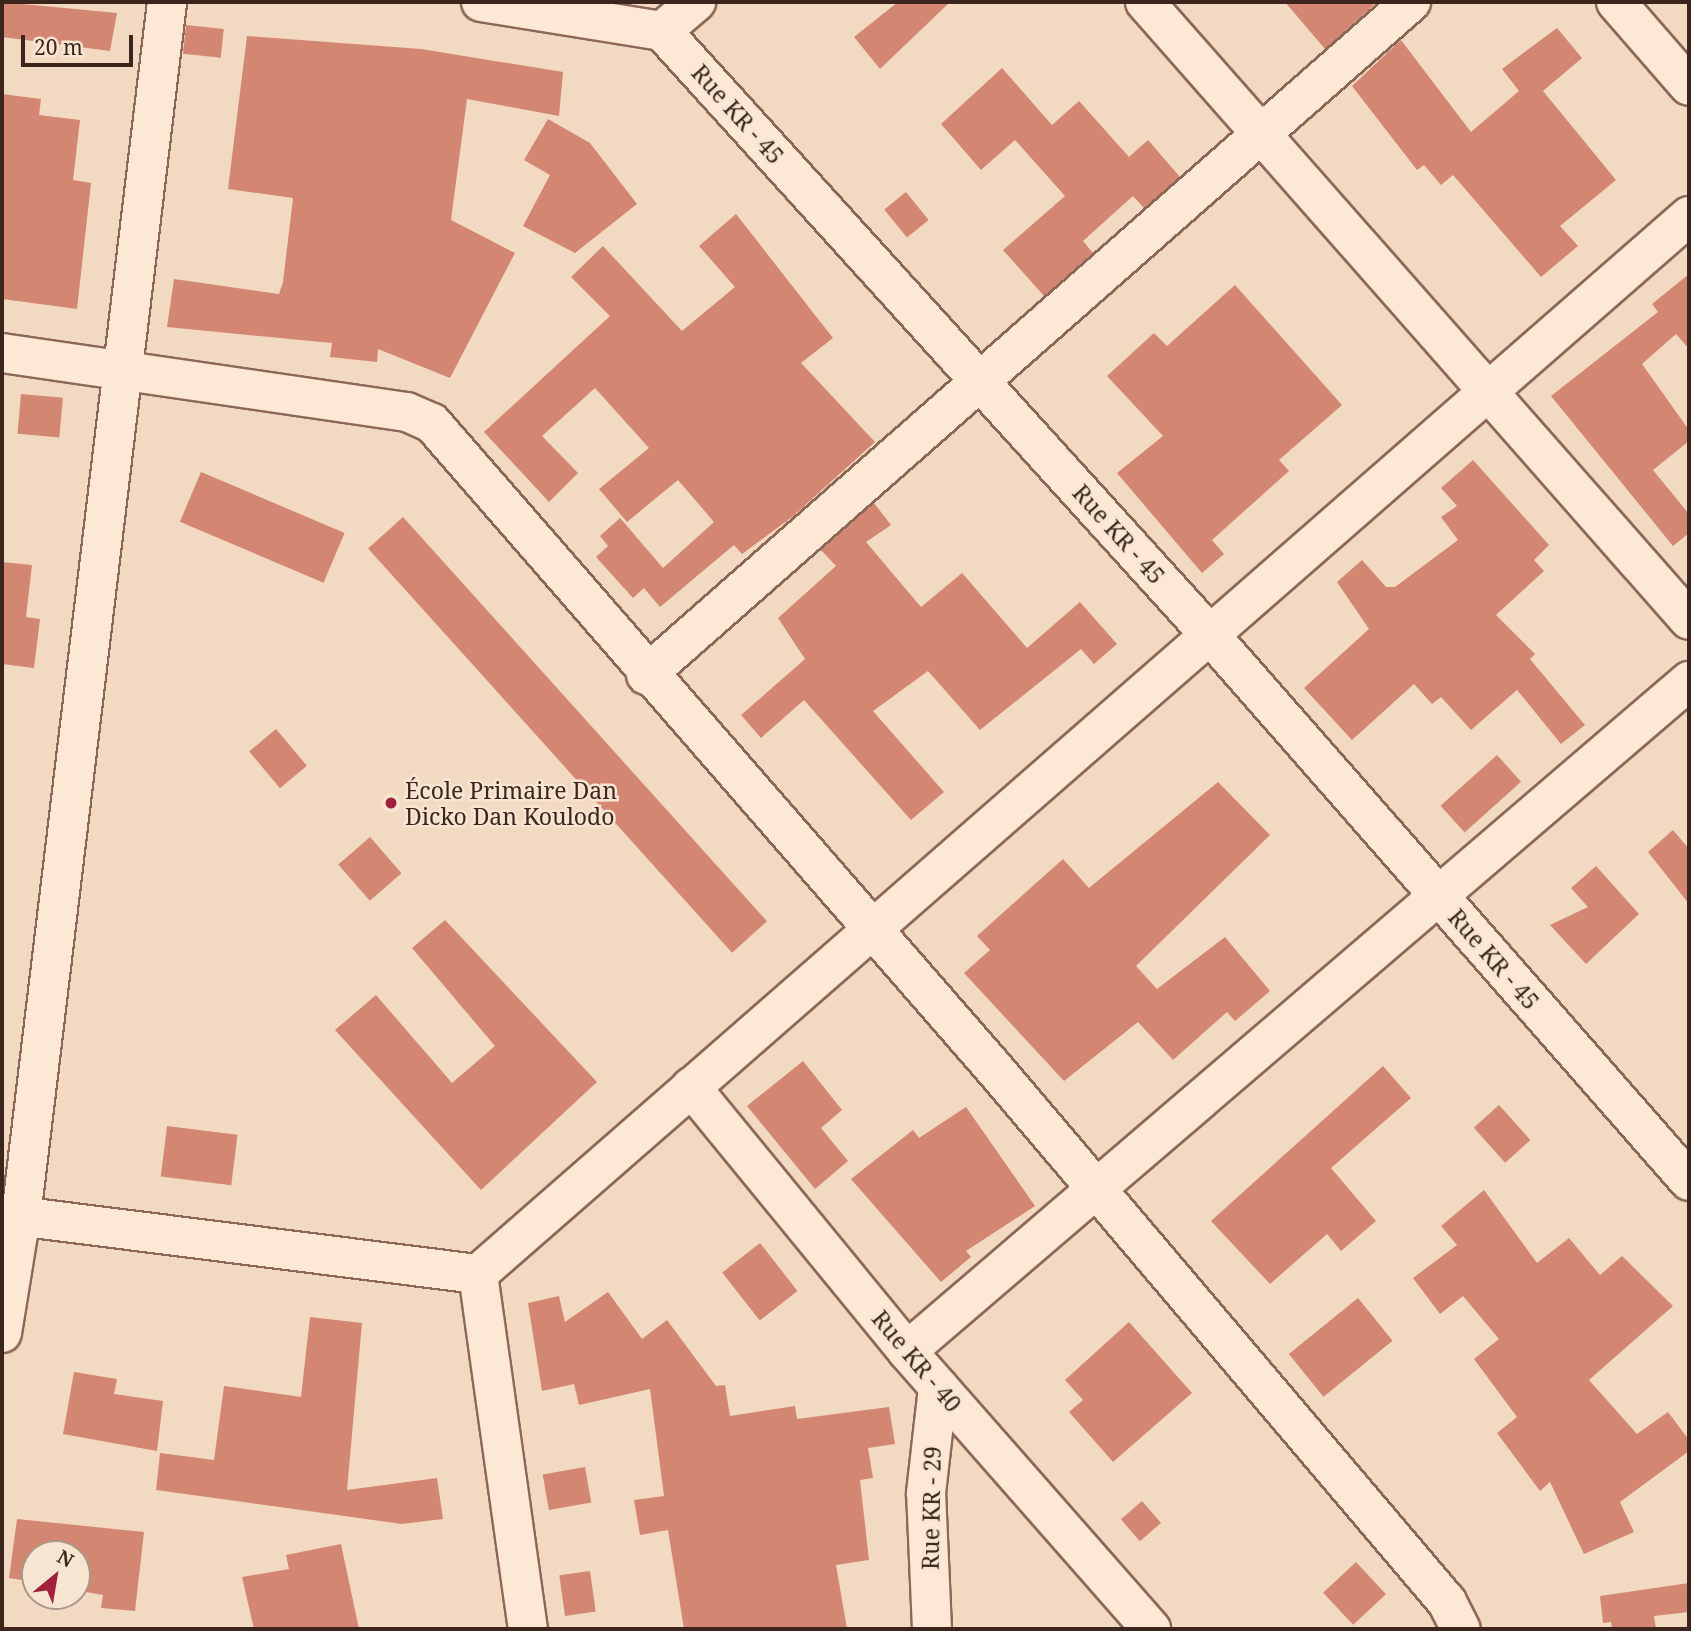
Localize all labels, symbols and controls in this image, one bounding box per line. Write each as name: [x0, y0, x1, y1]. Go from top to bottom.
scale bar: [24, 21, 136, 65]
text: 20 m: [34, 33, 83, 61]
street label: Rue KR - 45: [686, 59, 790, 169]
street label: Rue KR - 45: [1067, 479, 1171, 589]
place label: École Primaire Dan Dicko Dan Koulodo: [405, 776, 617, 830]
marker: École Primaire Dan Dicko Dan Koulodo: [383, 795, 399, 811]
street label: Rue KR - 45: [1443, 903, 1545, 1015]
street label: Rue KR - 40: [867, 1305, 967, 1417]
street label: Rue KR - 29: [916, 1446, 946, 1570]
north arrow: [21, 1540, 91, 1610]
text: N: [53, 1544, 78, 1574]

